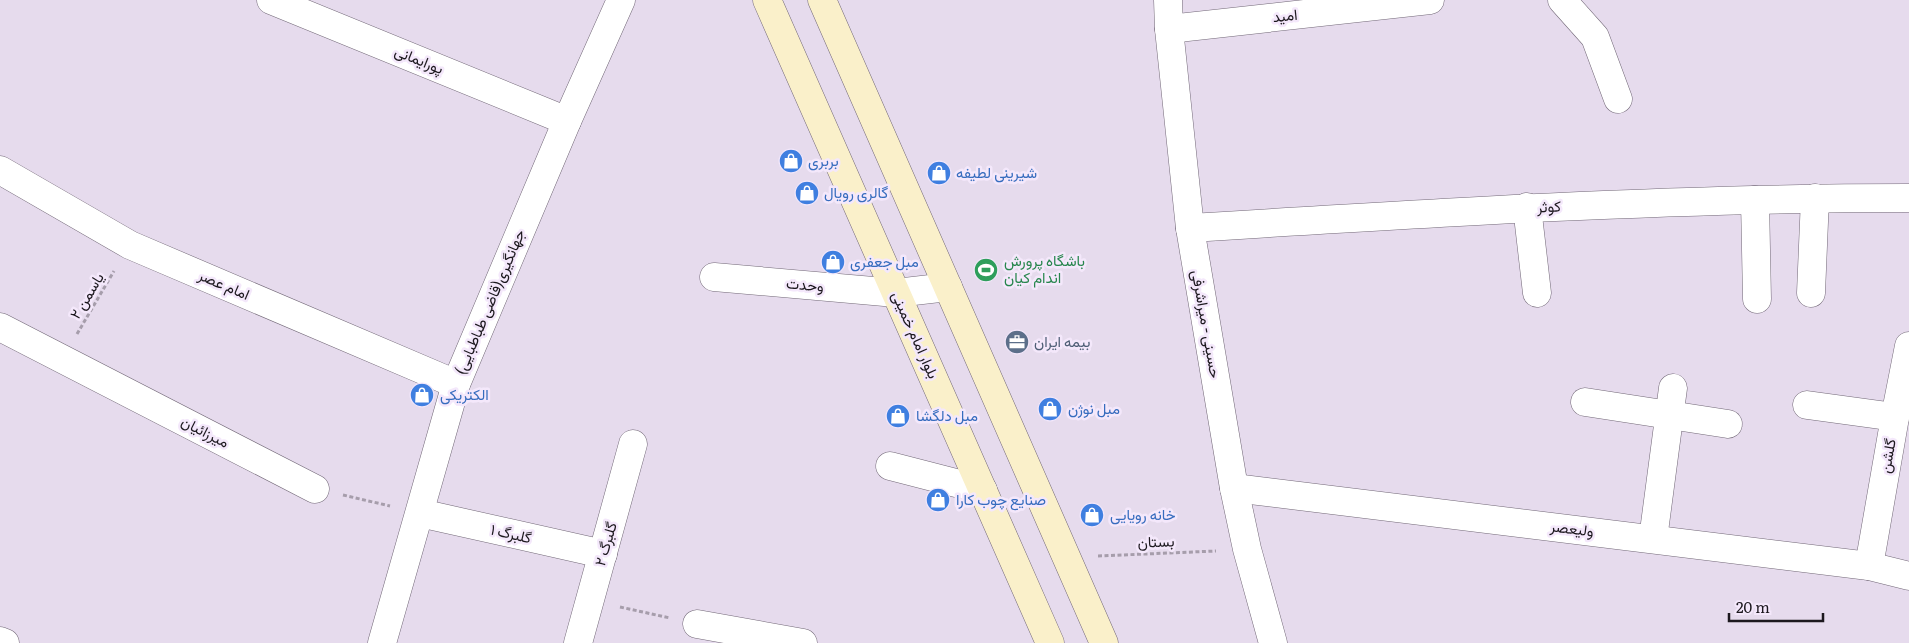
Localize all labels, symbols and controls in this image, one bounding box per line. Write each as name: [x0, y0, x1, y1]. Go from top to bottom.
street label: امید: [1271, 2, 1298, 27]
street label: پورایمانی: [392, 38, 447, 79]
shop icon: بربری: [778, 148, 804, 174]
place label: بربری: [808, 148, 839, 171]
shop icon: شیرینی لطیفه: [926, 160, 952, 186]
place label: شیرینی لطیفه: [956, 160, 1037, 183]
shop icon: گالری رویال: [794, 180, 820, 206]
place label: گالری رویال: [824, 180, 888, 203]
street label: کوثر: [1536, 194, 1562, 217]
street label: جهانگیری(قاضی طباطبایی): [448, 225, 530, 378]
place label: باشگاه پرورش اندام کیان: [1004, 248, 1085, 288]
shop icon: مبل جعفری: [820, 249, 846, 275]
place label: مبل جعفری: [850, 249, 919, 272]
sports icon: باشگاه پرورش اندام کیان: [973, 257, 999, 283]
street label: امام عصر: [194, 262, 254, 305]
street label: یاسمن ۲: [63, 268, 109, 323]
street label: حسینی - میراشرفی: [1187, 268, 1228, 380]
street label: وحدت: [785, 270, 825, 297]
street label: بلوار امام خمینی: [887, 287, 946, 382]
office icon: بیمه ایران: [1004, 329, 1030, 355]
place label: بیمه ایران: [1034, 329, 1090, 352]
shop icon: الکتریکی: [409, 382, 435, 408]
place label: الکتریکی: [440, 382, 489, 405]
shop icon: مبل نوژن: [1037, 396, 1063, 422]
place label: مبل نوژن: [1068, 396, 1120, 419]
shop icon: مبل دلگشا: [885, 403, 911, 429]
place label: مبل دلگشا: [916, 403, 978, 426]
street label: میرزائیان: [178, 409, 234, 453]
street label: گلشن: [1872, 436, 1901, 475]
shop icon: صنایع چوب کارا: [925, 487, 951, 513]
place label: صنایع چوب کارا: [956, 487, 1046, 511]
shop icon: خانه رویایی: [1079, 502, 1105, 528]
place label: خانه رویایی: [1110, 502, 1176, 525]
street label: ولیعصر: [1548, 513, 1595, 542]
street label: گلبرگ ۱: [489, 517, 534, 548]
street label: گلبرگ ۲: [587, 518, 622, 568]
street label: بستان: [1137, 528, 1175, 553]
scale bar: [1729, 590, 1823, 622]
text: 20 m: [1736, 595, 1770, 618]

